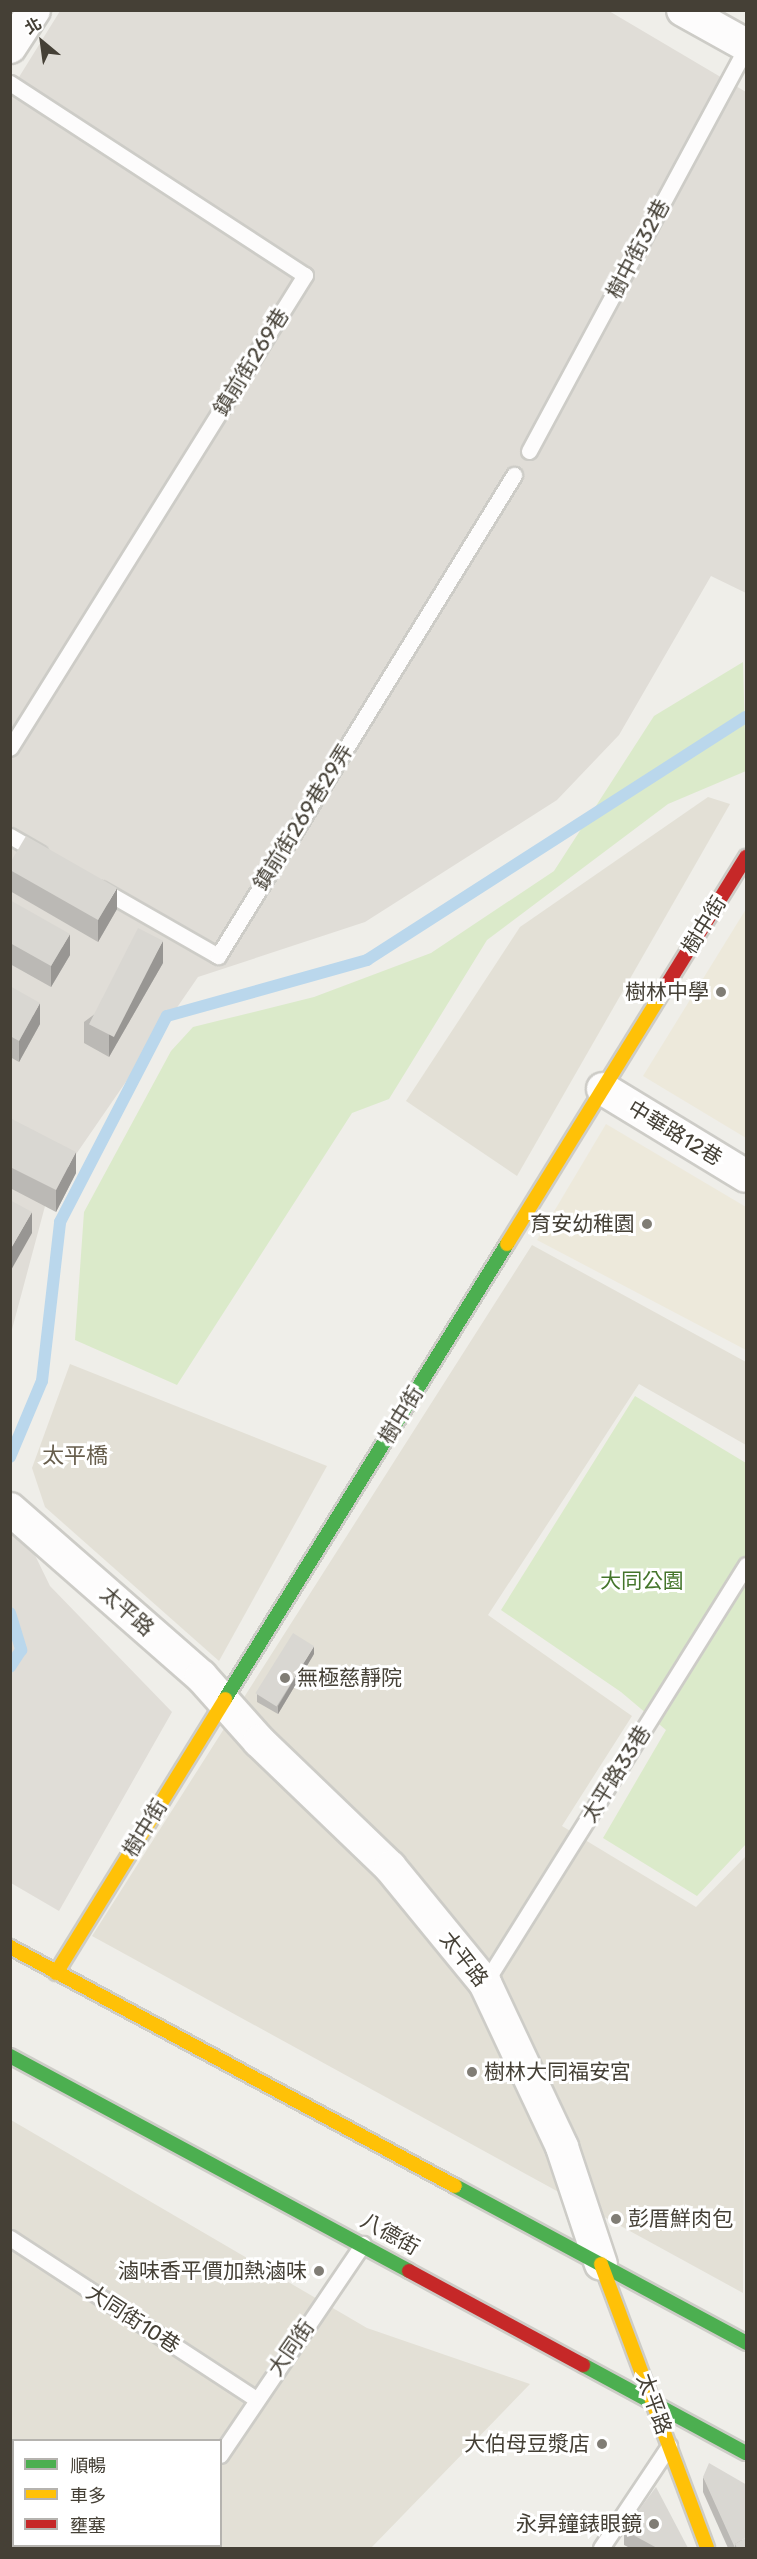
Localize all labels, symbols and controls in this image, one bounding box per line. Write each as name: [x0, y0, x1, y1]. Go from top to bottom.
north arrow: [12, 12, 72, 72]
text: 北: [21, 14, 45, 38]
street label: 樹中街32巷: [601, 195, 675, 303]
street label: 鎮前街269巷: [208, 304, 294, 420]
street label: 鎮前街269巷29弄: [248, 739, 358, 895]
street label: 樹中街: [677, 892, 731, 958]
place label: 樹林中學: [625, 979, 709, 1005]
marker: 樹林中學: [714, 985, 728, 999]
street label: 中華路12巷: [623, 1095, 727, 1171]
place label: 育安幼稚園: [530, 1211, 635, 1237]
marker: 育安幼稚園: [640, 1217, 654, 1231]
street label: 樹中街: [374, 1382, 428, 1448]
district label: 太平橋: [42, 1443, 108, 1469]
park label: 大同公園: [600, 1568, 684, 1594]
street label: 太平路: [95, 1581, 159, 1641]
place label: 無極慈靜院: [297, 1665, 402, 1691]
marker: 無極慈靜院: [278, 1671, 292, 1685]
street label: 太平路33巷: [576, 1721, 656, 1827]
street label: 樹中街: [118, 1795, 172, 1861]
street label: 太平路: [435, 1926, 493, 1992]
place label: 樹林大同福安宮: [484, 2059, 631, 2085]
marker: 樹林大同福安宮: [465, 2065, 479, 2079]
place label: 彭厝鮮肉包: [628, 2206, 733, 2232]
street label: 八德街: [356, 2208, 424, 2260]
marker: 彭厝鮮肉包: [609, 2212, 623, 2226]
place label: 滷味香平價加熱滷味: [118, 2258, 307, 2284]
marker: 滷味香平價加熱滷味: [312, 2264, 326, 2278]
street label: 大同街10巷: [82, 2279, 184, 2359]
street label: 大同街: [263, 2315, 319, 2381]
street label: 太平路: [631, 2370, 677, 2438]
place label: 大伯母豆漿店: [464, 2431, 590, 2457]
marker: 大伯母豆漿店: [595, 2437, 609, 2451]
legend: [12, 2439, 222, 2547]
text: 順暢: [70, 2455, 106, 2477]
text: 車多: [70, 2485, 106, 2507]
place label: 永昇鐘錶眼鏡: [516, 2511, 642, 2537]
text: 壅塞: [70, 2515, 106, 2537]
marker: 永昇鐘錶眼鏡: [647, 2517, 661, 2531]

